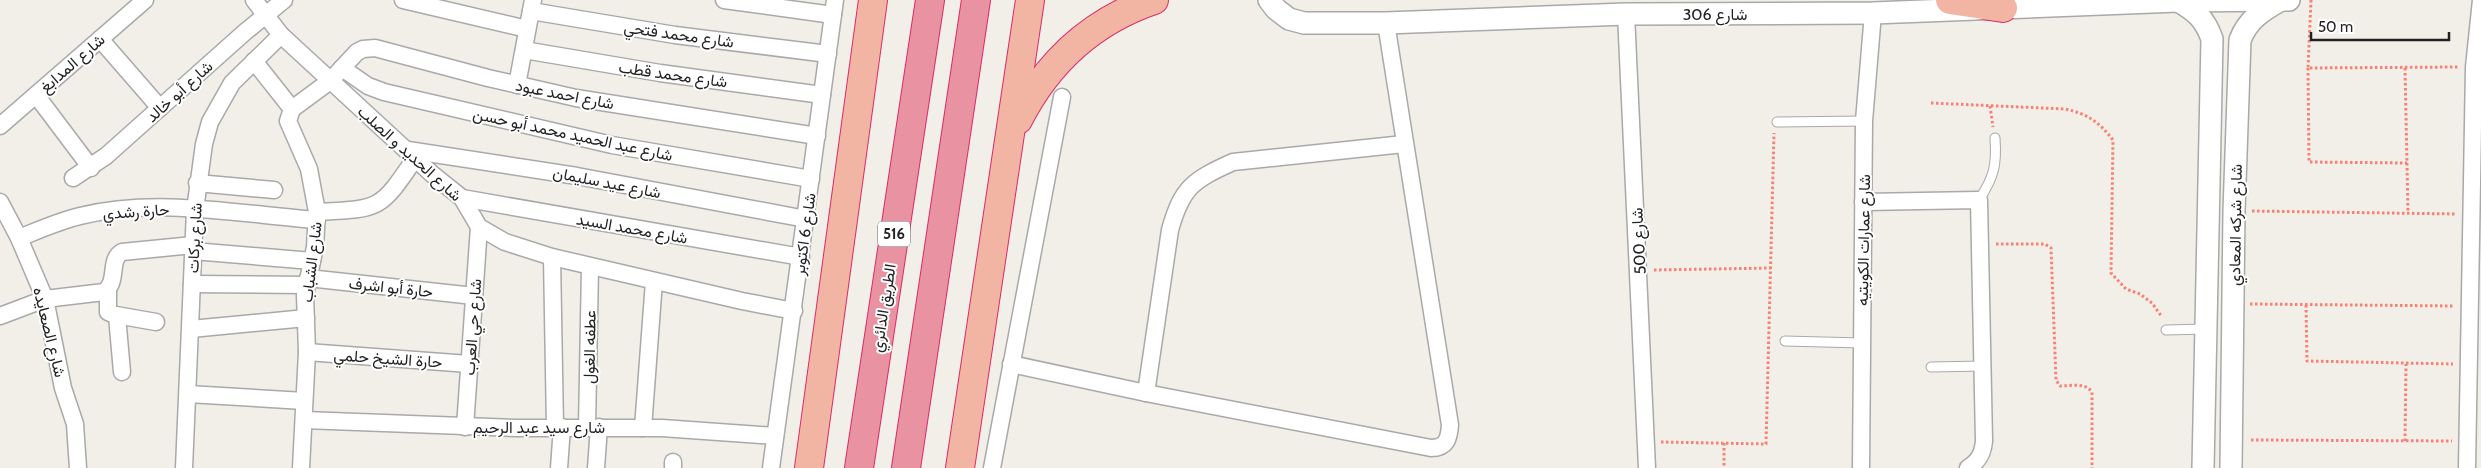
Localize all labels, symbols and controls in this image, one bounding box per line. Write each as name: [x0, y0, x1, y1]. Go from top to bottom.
street label: شارع 306: [1683, 5, 1747, 26]
scale bar: [2311, 10, 2448, 42]
street label: شارع محمد فتحي: [622, 17, 735, 56]
text: 50 m: [2318, 18, 2353, 36]
street label: شارع المدابغ: [36, 30, 110, 98]
street label: شارع أبو خالد: [142, 57, 218, 128]
street label: شارع محمد قطب: [617, 57, 728, 94]
street label: شارع احمد عبود: [514, 76, 616, 115]
street label: شارع الحديد و الصلب: [352, 102, 466, 207]
street label: شارع عبد الحميد محمد أبو حسن: [471, 104, 675, 167]
street label: شارع عيد سليمان: [551, 163, 663, 204]
street label: شارع شركه المعادي: [2225, 164, 2250, 286]
street label: شارع عمارات الكويتيه: [1853, 174, 1876, 306]
street label: شارع 6 اكتوبر: [789, 192, 822, 278]
street label: حارة رشدي: [102, 200, 171, 227]
street label: شارع بركات: [183, 202, 208, 274]
street label: شارع 500: [1627, 207, 1652, 275]
street label: شارع محمد السيد: [574, 209, 689, 250]
street label: شارع الشباب: [297, 221, 328, 304]
road number: 516: [878, 222, 910, 246]
street label: الطريق الدائري: [867, 263, 904, 354]
street label: حارة أبو اشرف: [348, 274, 434, 302]
street label: شارع حي العرب: [460, 278, 489, 376]
street label: شارع الصعايده: [27, 285, 70, 380]
street label: عطفه الغول: [579, 310, 601, 384]
street label: حارة الشيخ حلمي: [333, 345, 443, 376]
street label: شارع سيد عبد الرحيم: [473, 418, 605, 439]

